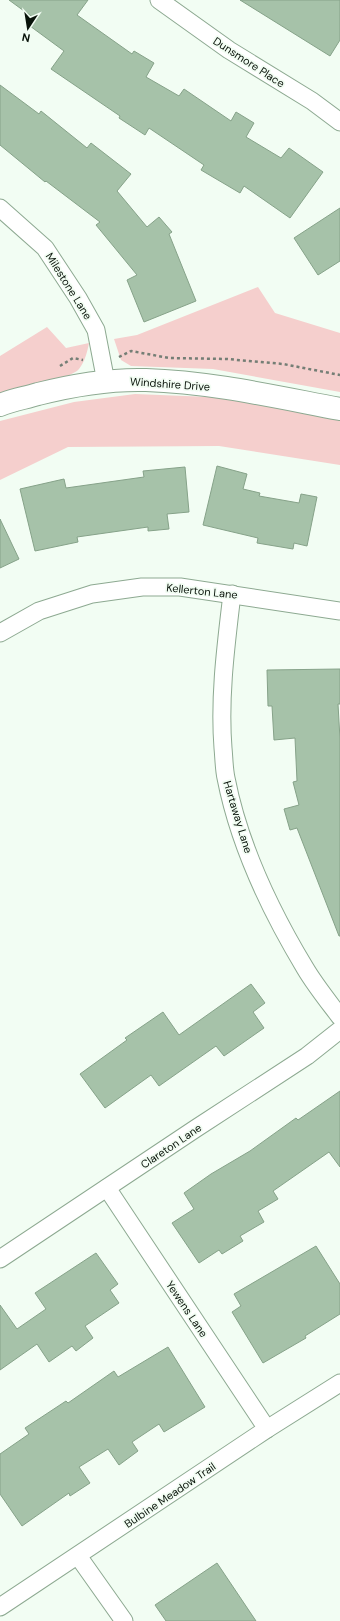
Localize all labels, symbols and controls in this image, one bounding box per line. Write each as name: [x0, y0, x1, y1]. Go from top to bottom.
north arrow: [8, 8, 48, 48]
text: N: [21, 30, 31, 45]
street label: Dunsmore Place: [211, 34, 287, 90]
street label: Milestone Lane: [43, 250, 95, 322]
street label: Windshire Drive: [130, 374, 210, 394]
street label: Kellerton Lane: [166, 580, 238, 602]
street label: Hartaway Lane: [220, 779, 256, 855]
street label: Clareton Lane: [138, 1120, 204, 1172]
street label: Yewens Lane: [163, 1278, 211, 1340]
street label: Bulbine Meadow Trail: [122, 1459, 218, 1531]

